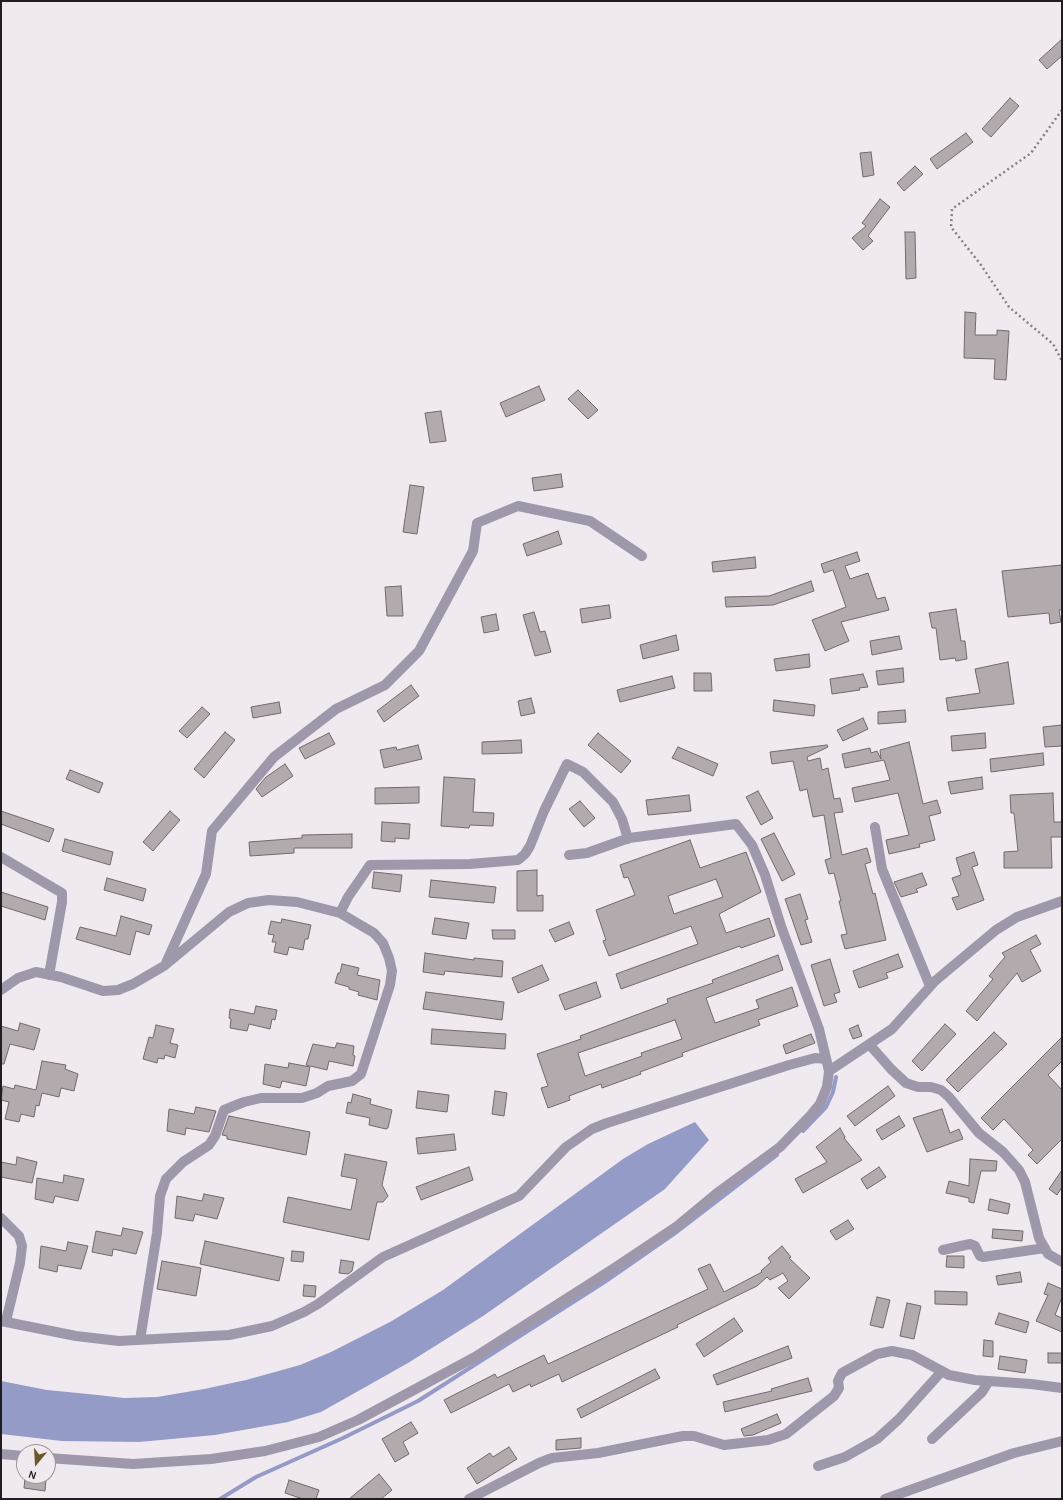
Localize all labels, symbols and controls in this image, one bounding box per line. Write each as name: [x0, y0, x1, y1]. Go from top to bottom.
north arrow: [16, 1444, 56, 1484]
text: N: [27, 1468, 38, 1482]

